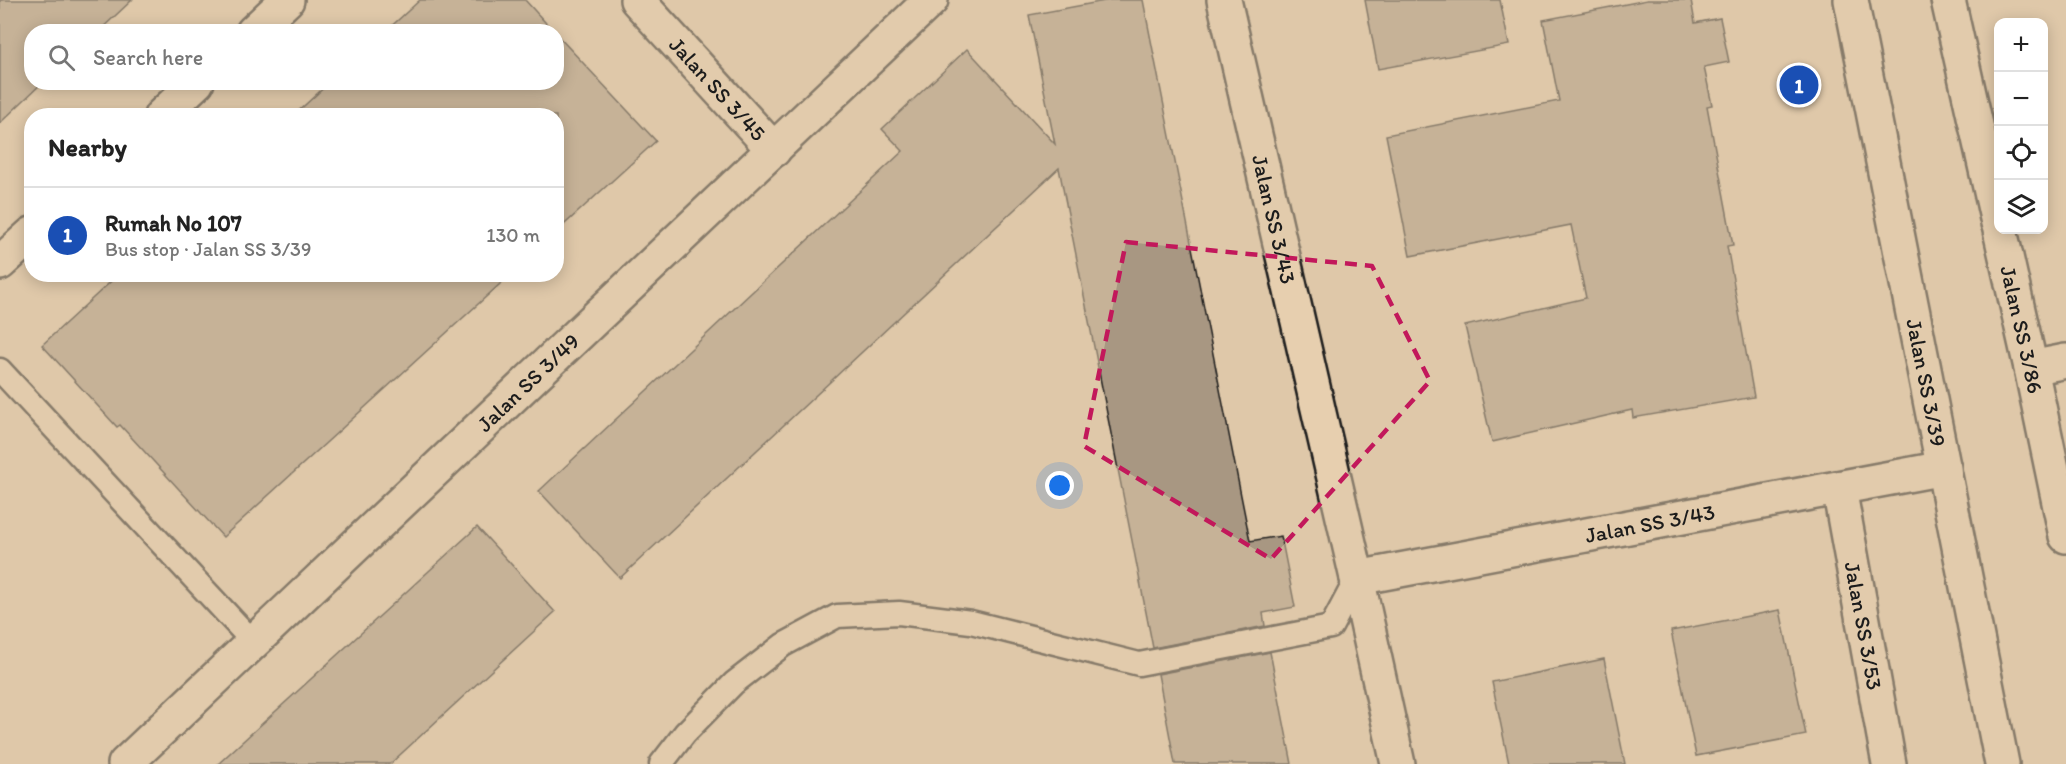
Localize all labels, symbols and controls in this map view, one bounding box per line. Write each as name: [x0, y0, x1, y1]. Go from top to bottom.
map controls: [1994, 18, 2048, 234]
button: +: [1994, 18, 2048, 72]
search box: [24, 24, 564, 90]
street label: Jalan SS 3/45: [664, 31, 772, 146]
icon: search: [45, 41, 78, 74]
text: Search here: [93, 44, 203, 71]
pin: 1: [1780, 62, 1818, 107]
button: −: [1994, 72, 2048, 126]
button: locate: [1994, 126, 2048, 180]
text: Nearby: [48, 131, 127, 163]
street label: Jalan SS 3/43: [1247, 152, 1302, 286]
button: layers: [1994, 180, 2048, 234]
text: Rumah No 107: [105, 210, 242, 237]
text: 1: [63, 223, 72, 247]
text: 130 m: [486, 223, 540, 247]
text: Bus stop · Jalan SS 3/39: [105, 237, 311, 261]
street label: Jalan SS 3/86: [1995, 263, 2049, 396]
street label: Jalan SS 3/39: [1901, 316, 1952, 449]
street label: Jalan SS 3/49: [471, 327, 585, 437]
your location: [1045, 471, 1074, 500]
street label: Jalan SS 3/43: [1583, 498, 1717, 549]
street label: Jalan SS 3/53: [1839, 559, 1889, 692]

